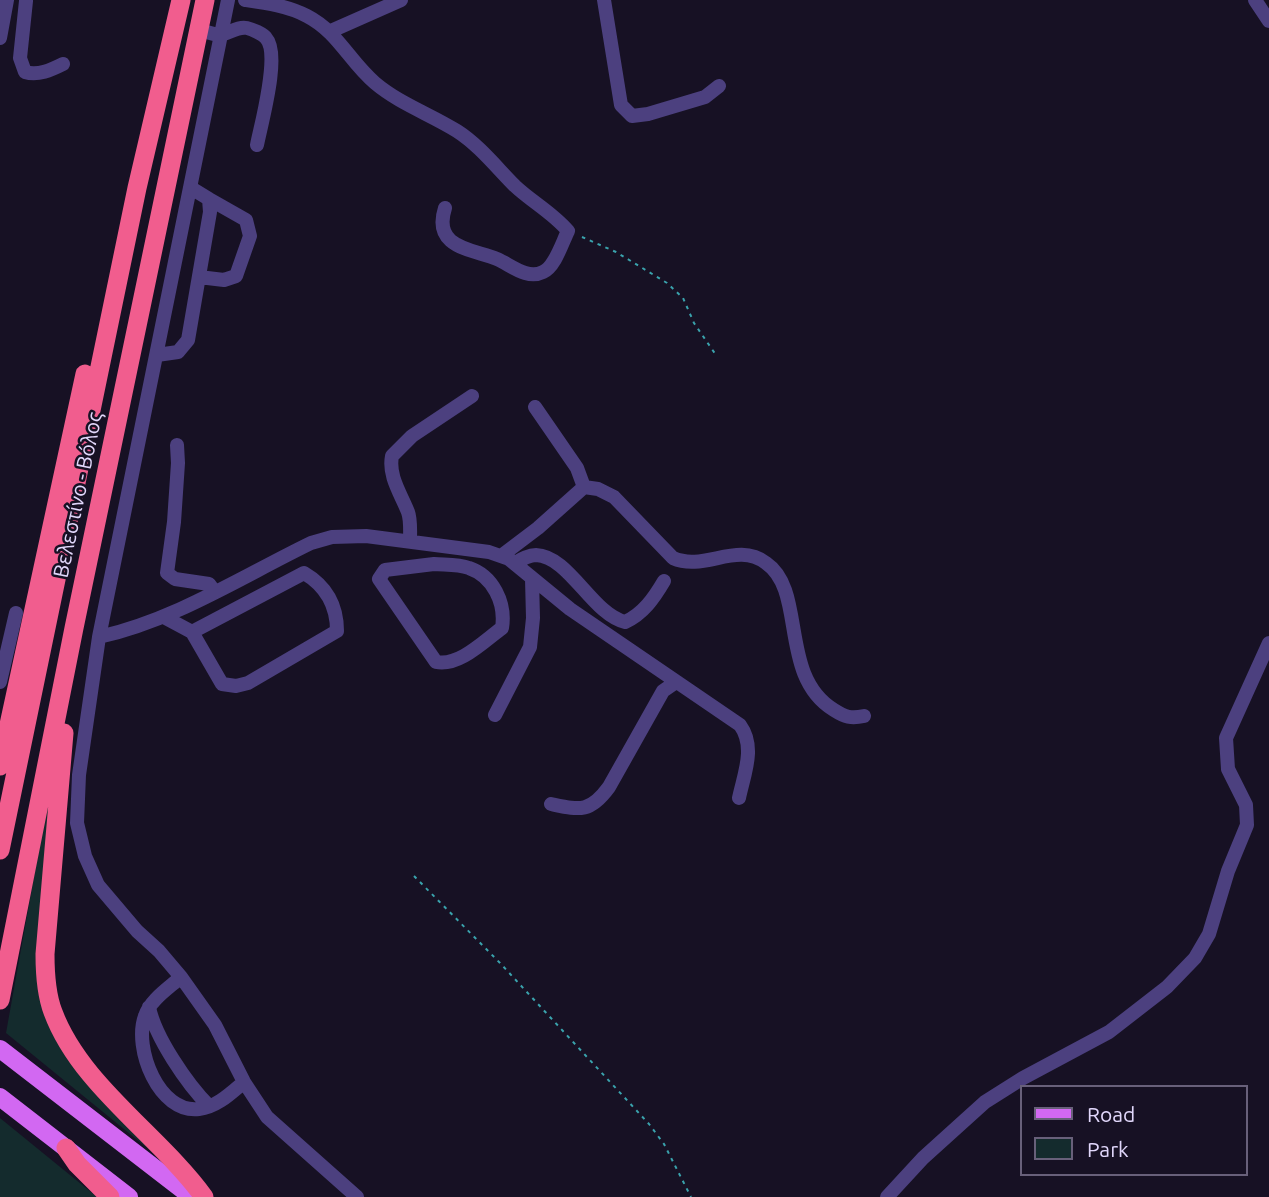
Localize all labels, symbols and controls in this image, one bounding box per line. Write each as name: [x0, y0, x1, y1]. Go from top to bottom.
street label: Βελεστίνο - Βόλος: [48, 410, 108, 580]
legend: [1020, 1085, 1248, 1176]
text: Road: [1087, 1102, 1135, 1126]
text: Park: [1087, 1137, 1129, 1161]

